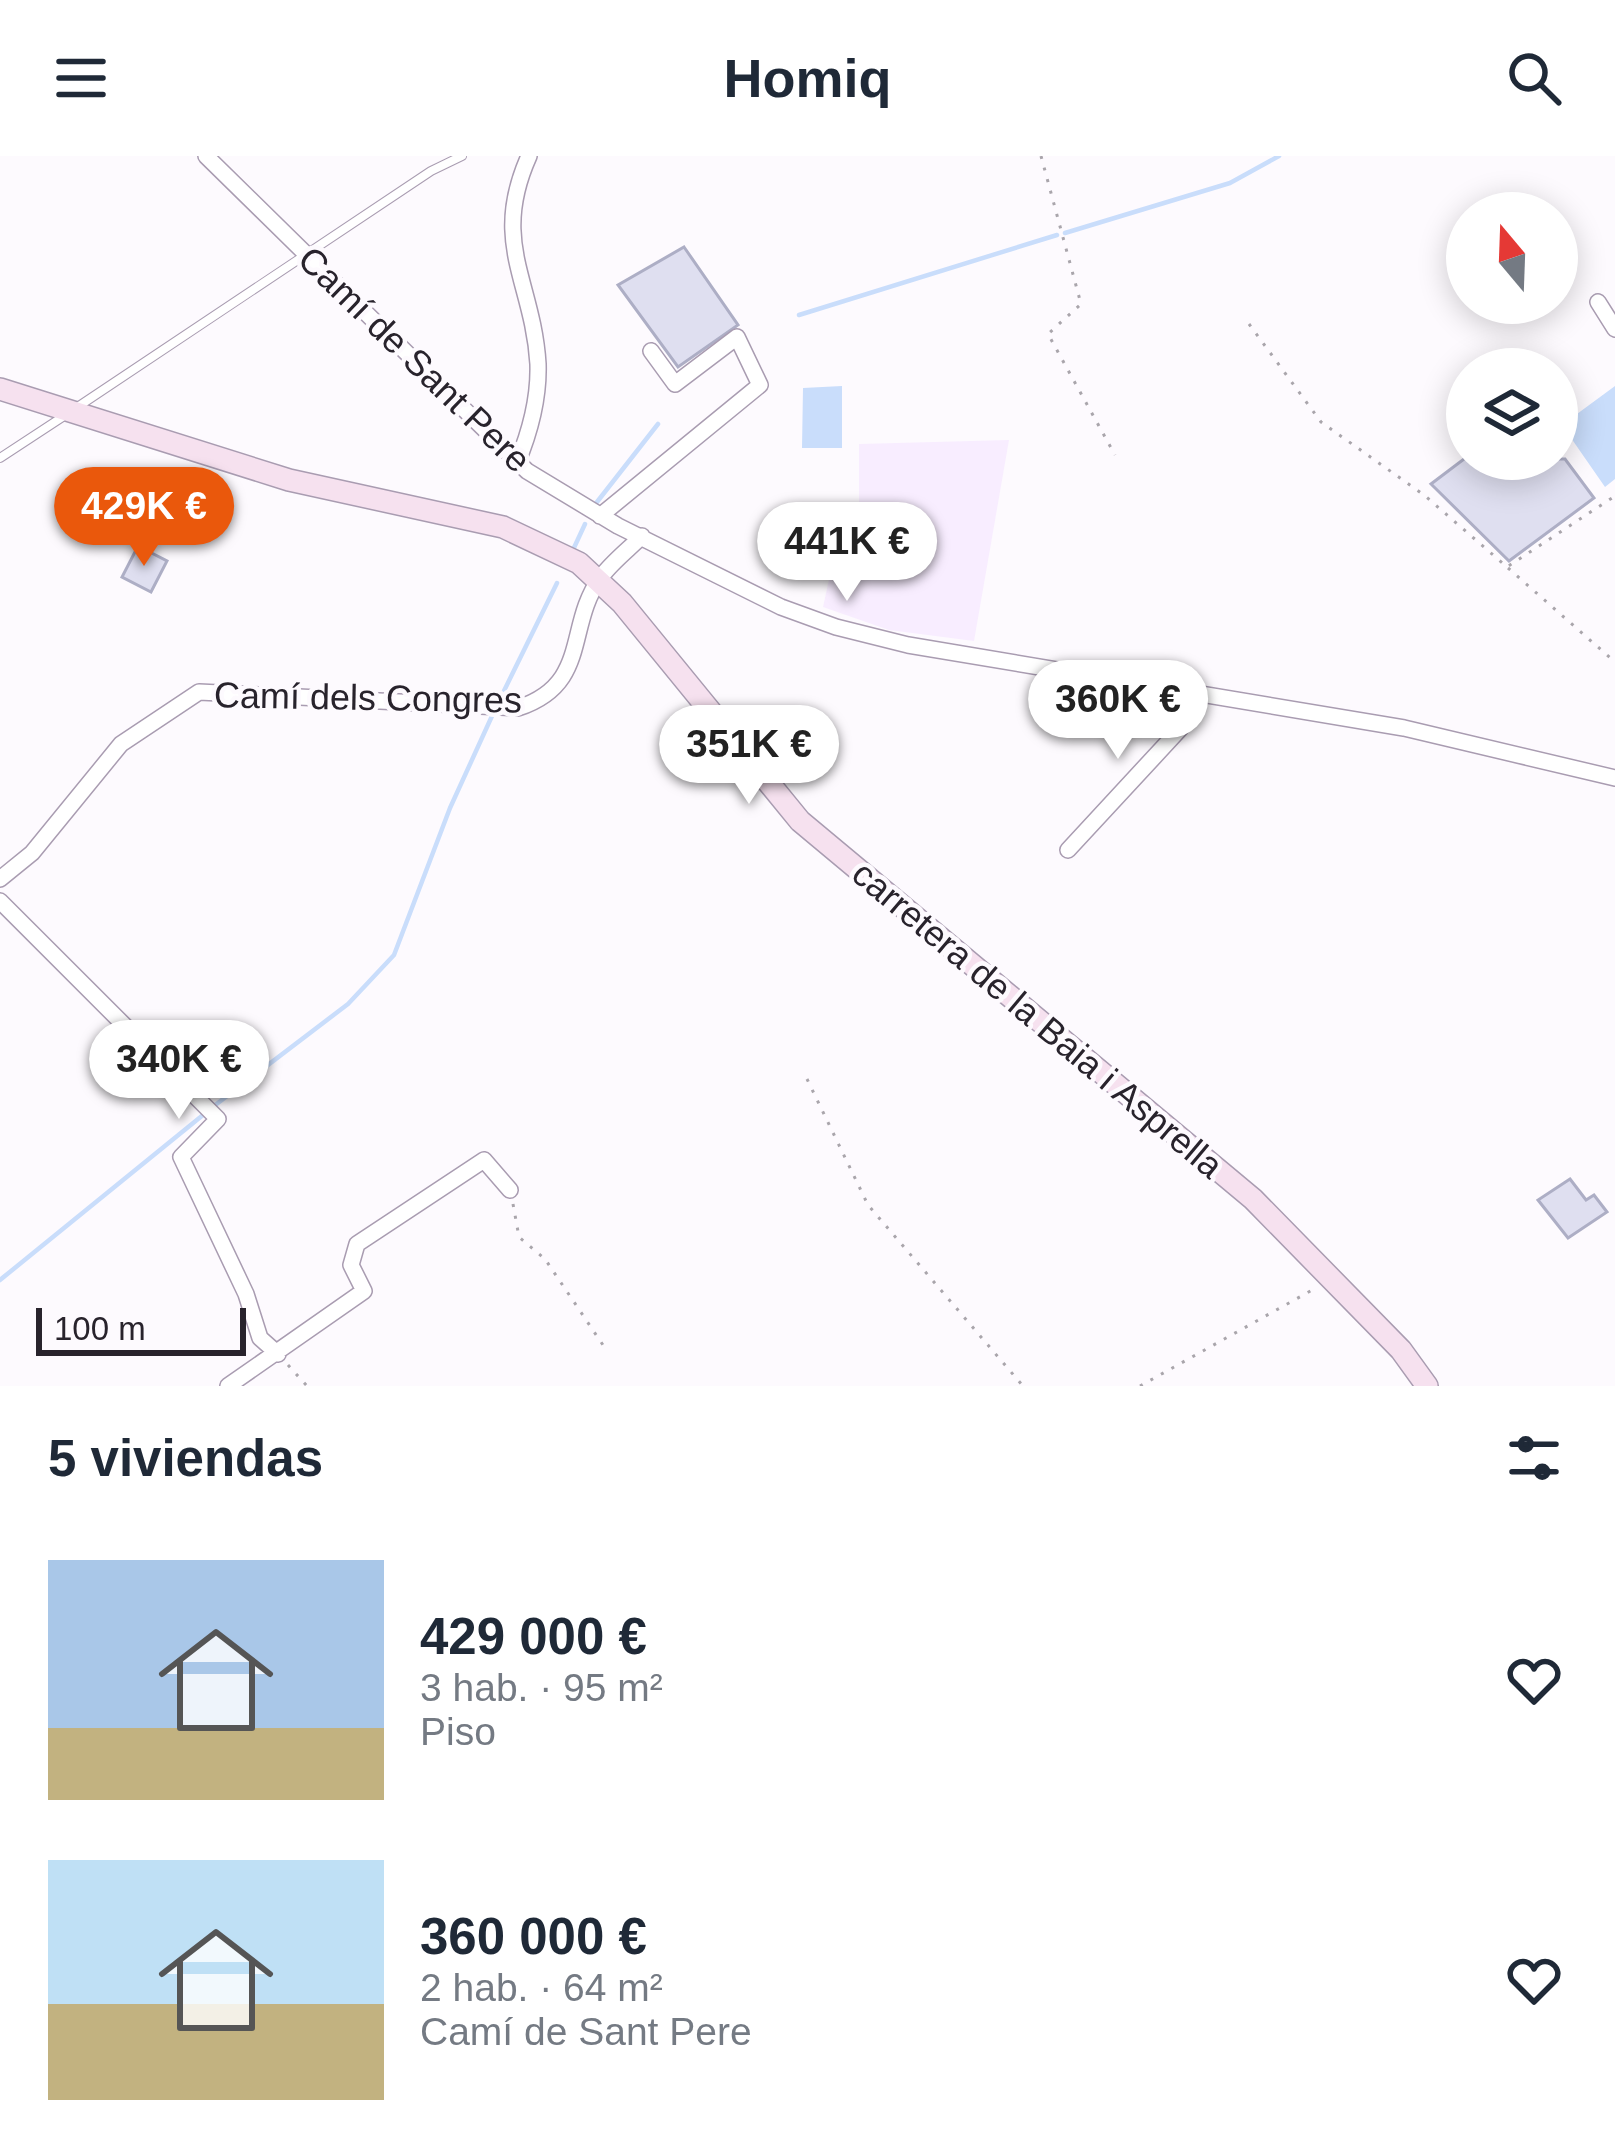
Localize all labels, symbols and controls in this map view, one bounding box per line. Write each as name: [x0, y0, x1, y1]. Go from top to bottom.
icon: menu: [48, 45, 114, 111]
icon: search: [1501, 45, 1567, 111]
text: Homiq: [724, 48, 892, 108]
north arrow: [1446, 192, 1578, 324]
map controls: [1446, 192, 1578, 480]
street label: Camí de Sant Pere: [290, 238, 539, 480]
button: layers: [1446, 348, 1578, 480]
pin: 429K €: [46, 467, 242, 569]
text: 429K €: [81, 484, 207, 527]
pin: 441K €: [749, 502, 945, 604]
text: 441K €: [784, 519, 910, 562]
pin: 360K €: [1020, 660, 1216, 762]
street label: Camí dels Congres: [214, 674, 522, 721]
text: 360K €: [1055, 677, 1181, 720]
pin: 351K €: [651, 705, 847, 807]
text: 351K €: [686, 722, 812, 765]
street label: carretera de la Baia i Asprella: [844, 853, 1232, 1187]
pin: 340K €: [81, 1020, 277, 1122]
text: 340K €: [116, 1037, 242, 1080]
scale bar: [36, 1302, 246, 1355]
text: 100 m: [54, 1310, 146, 1347]
icon: filters: [1501, 1425, 1567, 1491]
text: 5 viviendas: [48, 1430, 323, 1487]
icon: home: [144, 1608, 288, 1752]
text: 429 000 €: [420, 1608, 647, 1665]
icon: heart: [1501, 1647, 1567, 1713]
text: 3 hab. · 95 m²: [420, 1666, 663, 1709]
text: Piso: [420, 1710, 496, 1753]
icon: home: [144, 1908, 288, 2052]
text: 360 000 €: [420, 1908, 647, 1965]
icon: heart: [1501, 1947, 1567, 2013]
text: 2 hab. · 64 m²: [420, 1966, 663, 2009]
text: Camí de Sant Pere: [420, 2010, 752, 2053]

